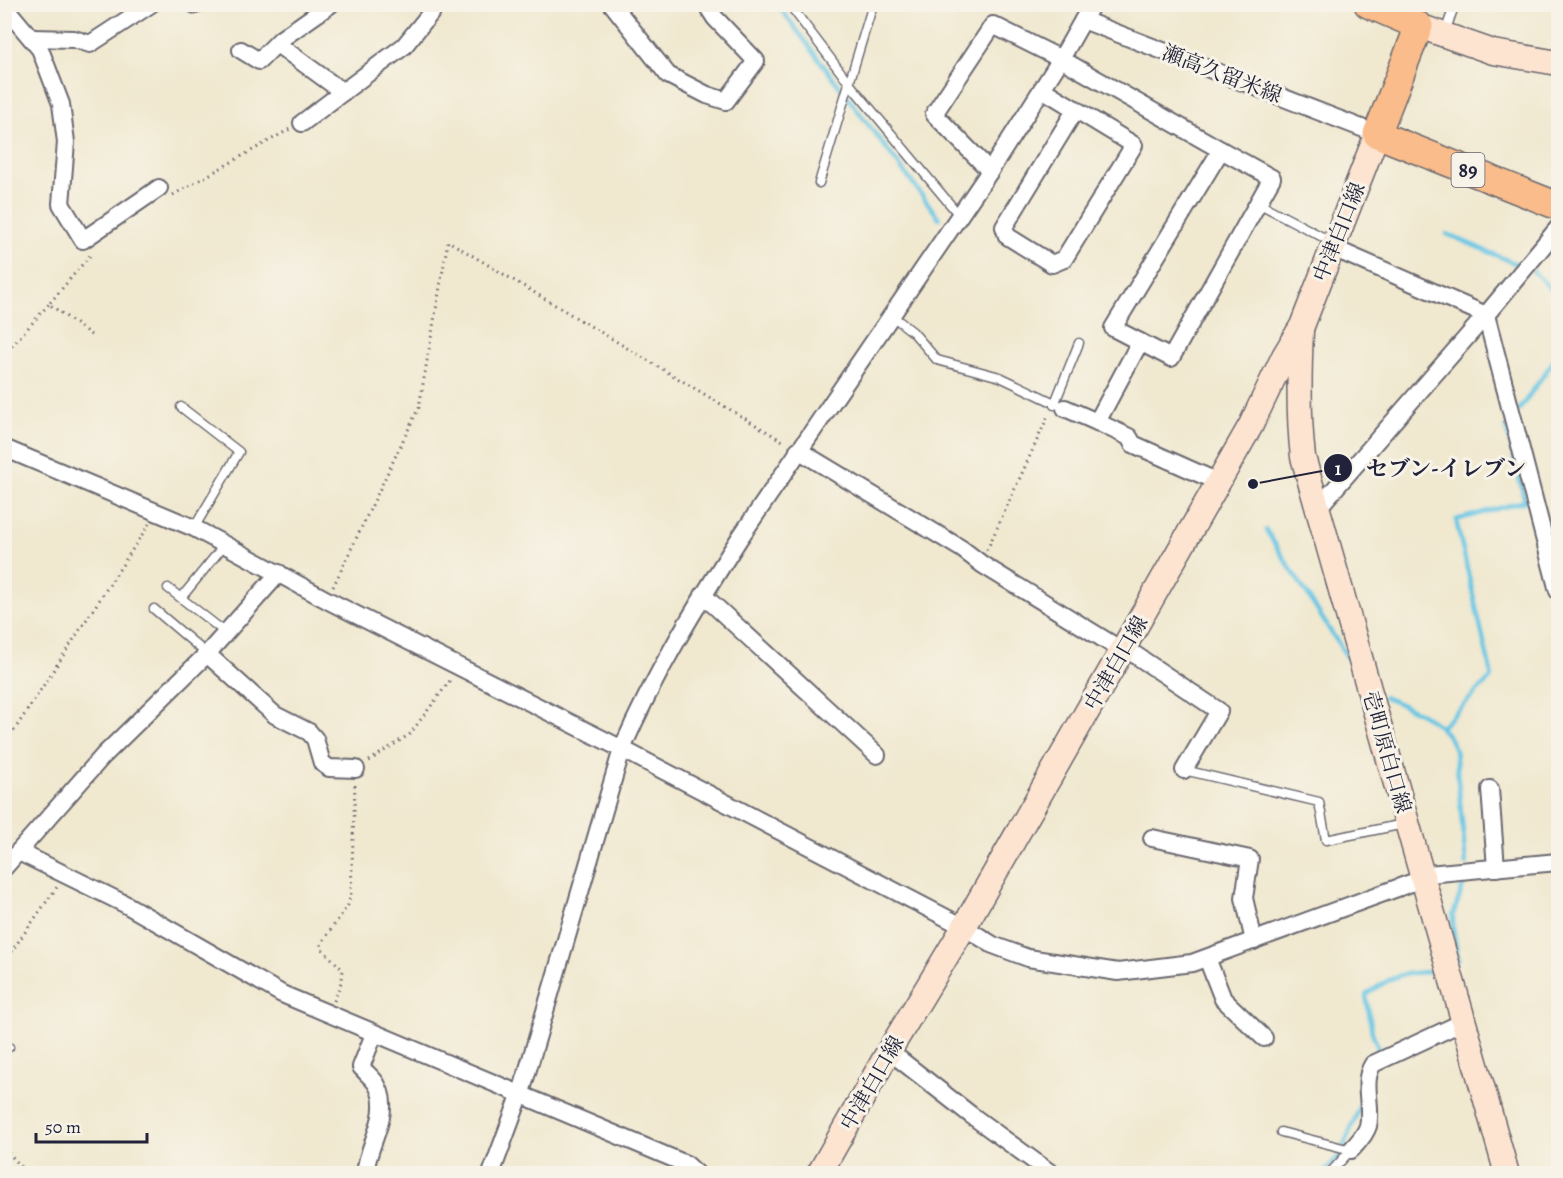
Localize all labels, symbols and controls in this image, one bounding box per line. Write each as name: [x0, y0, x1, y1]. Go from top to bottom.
street label: 瀬高久留米線: [1158, 38, 1286, 110]
road number: 89: [1452, 153, 1484, 187]
street label: 中津白口線: [1306, 178, 1372, 286]
callout: セブン-イレブン: [1323, 448, 1539, 488]
text: セブン-イレブン: [1366, 454, 1526, 484]
text: 1: [1335, 457, 1342, 481]
street label: 中津白口線: [1078, 611, 1154, 715]
street label: 壱町原白口線: [1356, 688, 1418, 816]
street label: 中津白口線: [834, 1031, 910, 1135]
scale bar: [36, 1106, 147, 1144]
text: 50 m: [45, 1115, 81, 1139]

